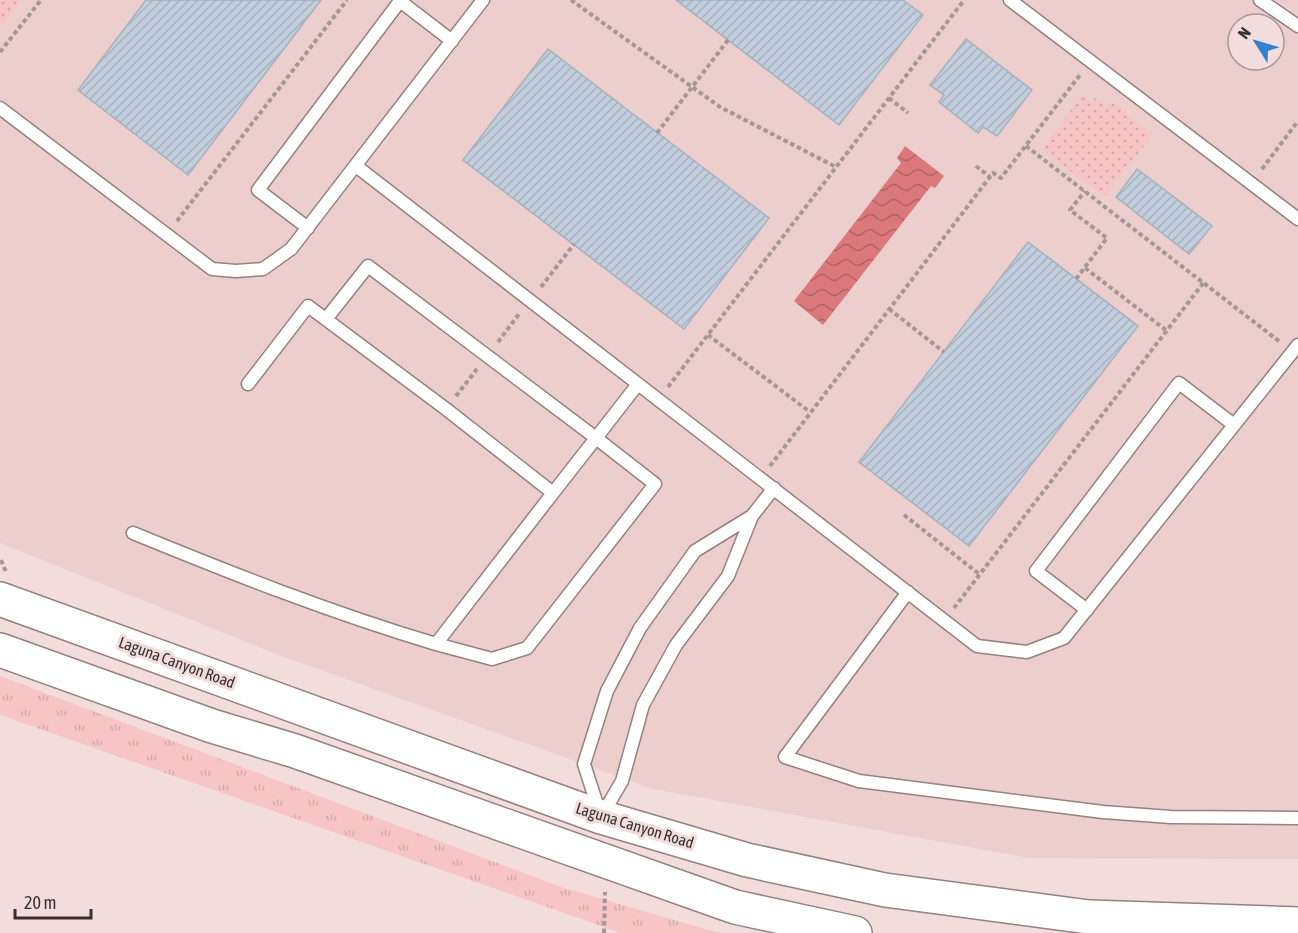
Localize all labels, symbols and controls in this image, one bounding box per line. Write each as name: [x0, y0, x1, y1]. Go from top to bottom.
north arrow: [1226, 12, 1286, 72]
text: N: [1234, 24, 1254, 42]
street label: Laguna Canyon Road: [116, 633, 238, 692]
street label: Laguna Canyon Road: [574, 798, 696, 852]
scale bar: [15, 882, 92, 920]
text: 20 m: [24, 892, 56, 913]

